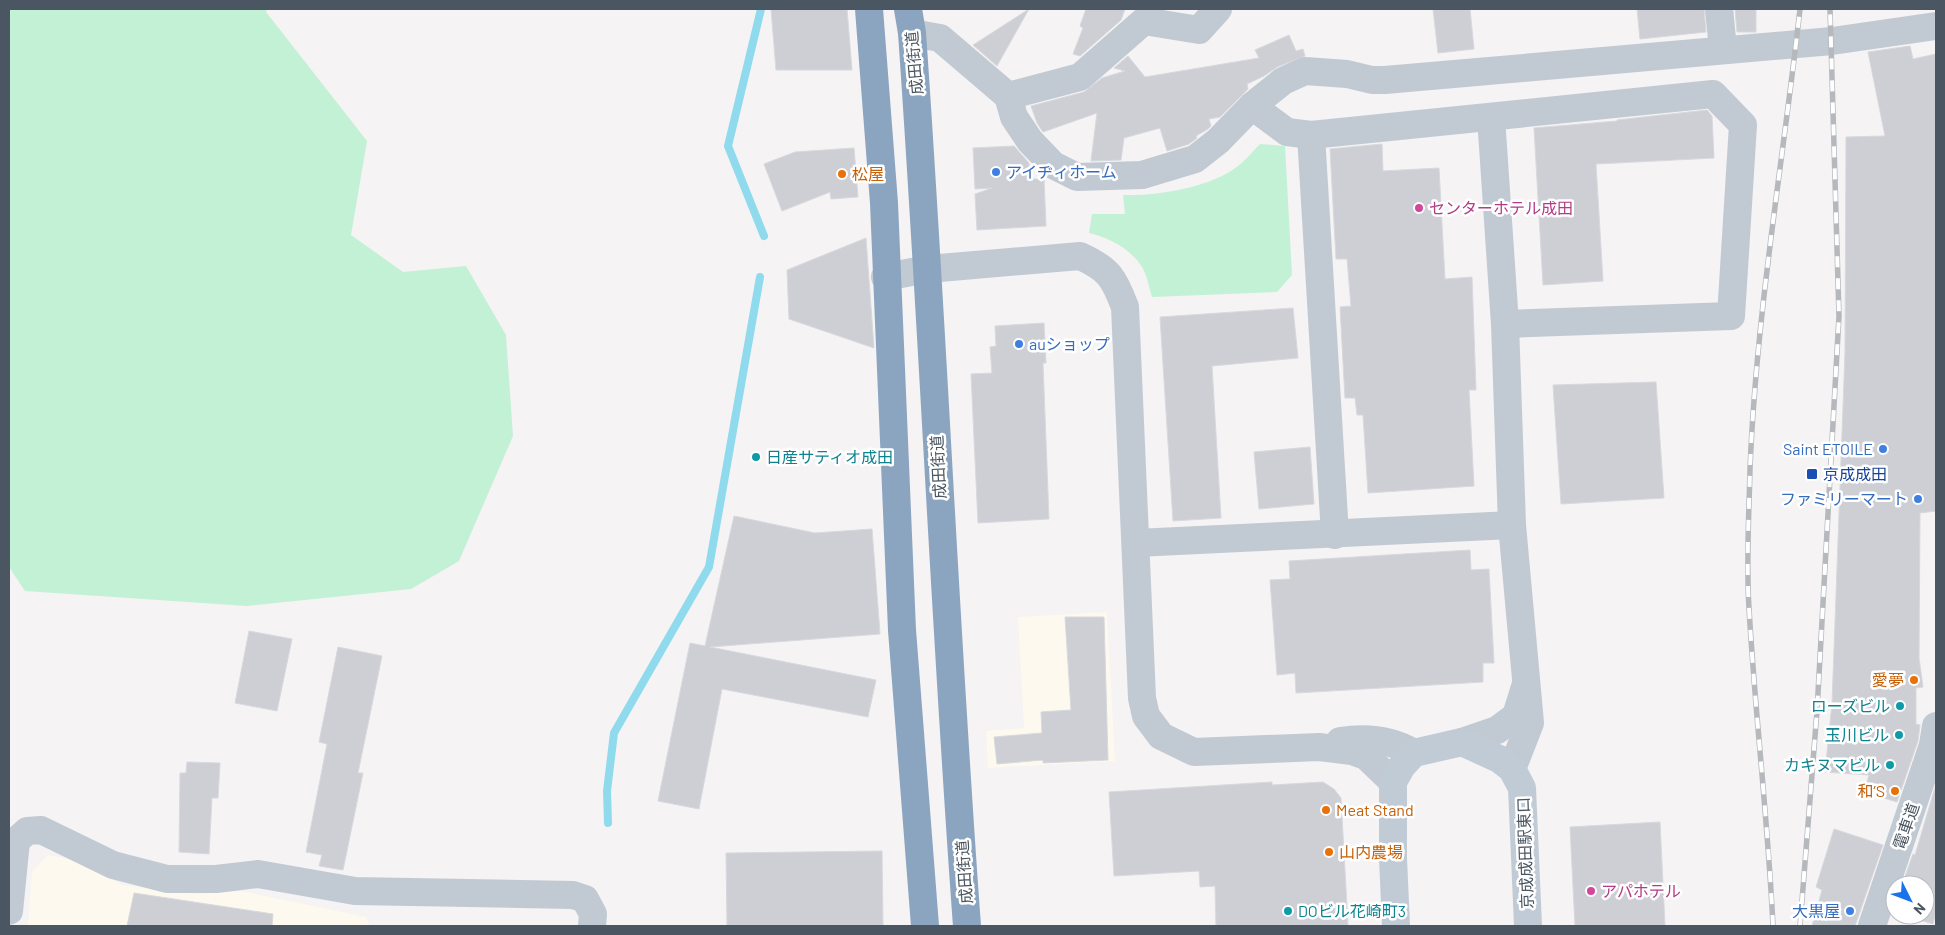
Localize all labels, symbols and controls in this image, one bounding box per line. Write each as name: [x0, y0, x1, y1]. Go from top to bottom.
street label: 成田街道: [901, 30, 926, 96]
place label: アイヂィホーム: [1006, 162, 1117, 181]
place label: 松屋: [852, 164, 884, 183]
marker: アイヂィホーム: [990, 166, 1002, 178]
marker: 松屋: [836, 168, 848, 180]
place label: センターホテル成田: [1429, 198, 1573, 217]
marker: センターホテル成田: [1413, 202, 1425, 214]
place label: auショップ: [1029, 334, 1110, 353]
marker: auショップ: [1013, 338, 1025, 350]
street label: 成田街道: [926, 435, 949, 499]
place label: Saint ETOILE: [1783, 439, 1873, 458]
marker: Saint ETOILE: [1877, 443, 1889, 455]
place label: 日産サティオ成田: [766, 447, 893, 466]
marker: 日産サティオ成田: [750, 451, 762, 463]
place label: 京成成田: [1823, 464, 1887, 483]
marker: 京成成田: [1805, 467, 1819, 481]
place label: ファミリーマート: [1780, 489, 1908, 508]
marker: ファミリーマート: [1912, 493, 1924, 505]
place label: 愛夢: [1872, 670, 1904, 689]
marker: 愛夢: [1908, 674, 1920, 686]
place label: ローズビル: [1811, 696, 1890, 715]
marker: ローズビル: [1894, 700, 1906, 712]
place label: 玉川ビル: [1825, 725, 1889, 744]
marker: 玉川ビル: [1893, 729, 1905, 741]
place label: カキヌマビル: [1784, 755, 1880, 774]
marker: カキヌマビル: [1884, 759, 1896, 771]
place label: 和’S: [1857, 781, 1885, 800]
marker: 和’S: [1889, 785, 1901, 797]
street label: 京成成田駅東口: [1513, 797, 1536, 909]
place label: Meat Stand: [1336, 800, 1414, 819]
street label: 電車道: [1889, 800, 1922, 852]
marker: Meat Stand: [1320, 804, 1332, 816]
street label: 成田街道: [952, 839, 975, 905]
place label: 山内農場: [1339, 842, 1403, 861]
marker: 山内農場: [1323, 846, 1335, 858]
north arrow: [1885, 875, 1935, 925]
place label: アパホテル: [1601, 881, 1681, 900]
marker: アパホテル: [1585, 885, 1597, 897]
text: N: [1911, 900, 1929, 918]
place label: DOビル花崎町3: [1298, 901, 1406, 920]
place label: 大黒屋: [1792, 901, 1840, 920]
marker: DOビル花崎町3: [1282, 905, 1294, 917]
marker: 大黒屋: [1844, 905, 1856, 917]

